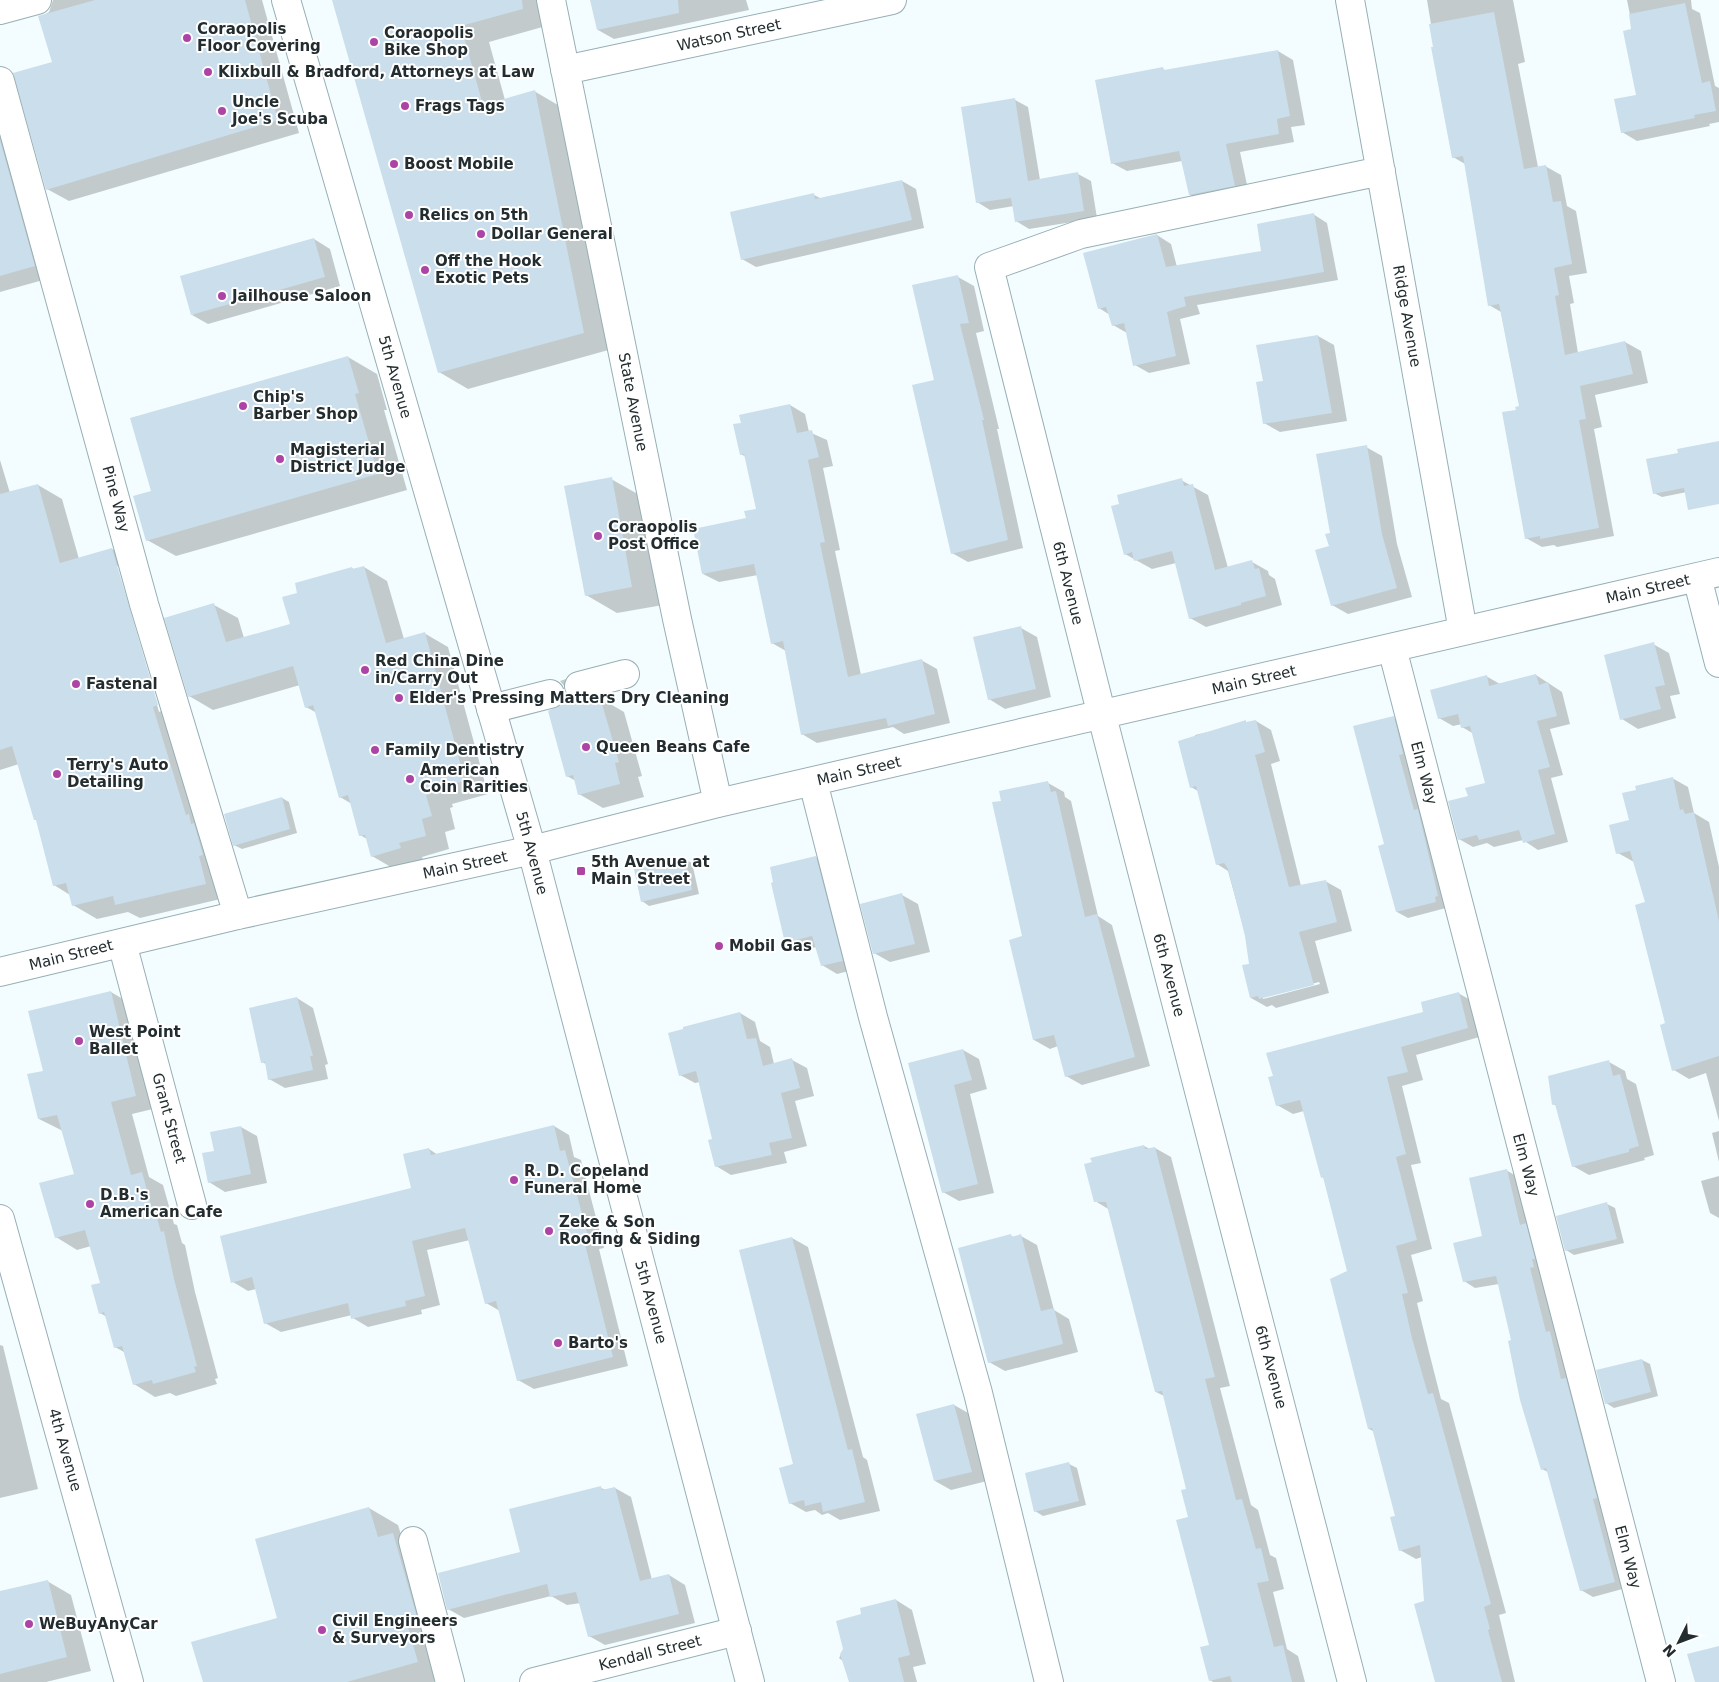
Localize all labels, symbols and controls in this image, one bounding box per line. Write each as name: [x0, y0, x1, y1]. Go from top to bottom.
street label: Watson Street: [675, 15, 783, 55]
place label: Coraopolis Floor Covering: [197, 20, 321, 55]
place label: Coraopolis Bike Shop: [384, 24, 473, 59]
marker: Coraopolis Floor Covering: [181, 32, 193, 44]
marker: Coraopolis Bike Shop: [368, 36, 380, 48]
place label: Klixbull & Bradford, Attorneys at Law: [218, 63, 535, 81]
marker: Klixbull & Bradford, Attorneys at Law: [202, 66, 214, 78]
place label: Uncle Joe's Scuba: [231, 93, 328, 128]
place label: Frags Tags: [415, 97, 505, 115]
marker: Frags Tags: [399, 100, 411, 112]
marker: Uncle Joe's Scuba: [216, 105, 228, 117]
place label: Boost Mobile: [404, 155, 514, 173]
marker: Boost Mobile: [388, 158, 400, 170]
place label: Relics on 5th: [419, 206, 529, 224]
marker: Relics on 5th: [403, 209, 415, 221]
place label: Dollar General: [491, 225, 613, 243]
marker: Dollar General: [475, 228, 487, 240]
place label: Off the Hook Exotic Pets: [435, 252, 543, 287]
marker: Off the Hook Exotic Pets: [419, 264, 431, 276]
street label: Ridge Avenue: [1389, 264, 1425, 368]
place label: Jailhouse Saloon: [231, 287, 371, 305]
marker: Jailhouse Saloon: [216, 290, 228, 302]
street label: 5th Avenue: [375, 333, 415, 421]
street label: State Avenue: [615, 351, 651, 453]
place label: Chip's Barber Shop: [253, 388, 358, 423]
marker: Chip's Barber Shop: [237, 400, 249, 412]
place label: Magisterial District Judge: [290, 441, 405, 476]
marker: Magisterial District Judge: [274, 453, 286, 465]
street label: Pine Way: [98, 464, 134, 534]
place label: Coraopolis Post Office: [608, 518, 699, 553]
marker: Coraopolis Post Office: [592, 530, 604, 542]
street label: 6th Avenue: [1049, 539, 1087, 627]
street label: Main Street: [1604, 571, 1692, 607]
place label: Red China Dine in/Carry Out: [375, 652, 504, 687]
street label: Main Street: [1210, 662, 1298, 698]
marker: Red China Dine in/Carry Out: [359, 664, 371, 676]
place label: Fastenal: [86, 675, 158, 693]
marker: Fastenal: [70, 678, 82, 690]
place label: Elder's Pressing Matters Dry Cleaning: [409, 689, 729, 707]
marker: Elder's Pressing Matters Dry Cleaning: [393, 692, 405, 704]
place label: Queen Beans Cafe: [596, 738, 750, 756]
street label: Elm Way: [1407, 739, 1441, 807]
place label: Family Dentistry: [385, 741, 525, 759]
marker: Queen Beans Cafe: [580, 741, 592, 753]
marker: Family Dentistry: [369, 744, 381, 756]
street label: Main Street: [815, 753, 903, 789]
place label: Terry's Auto Detailing: [67, 756, 169, 791]
place label: American Coin Rarities: [420, 761, 528, 796]
marker: Terry's Auto Detailing: [51, 768, 63, 780]
marker: American Coin Rarities: [404, 773, 416, 785]
street label: 5th Avenue: [512, 809, 552, 897]
street label: Main Street: [421, 847, 509, 883]
place label: 5th Avenue at Main Street: [591, 853, 710, 888]
marker: 5th Avenue at Main Street: [575, 865, 587, 877]
street label: 6th Avenue: [1149, 931, 1189, 1019]
street label: Main Street: [27, 936, 115, 974]
place label: Mobil Gas: [729, 937, 812, 955]
marker: Mobil Gas: [713, 940, 725, 952]
place label: West Point Ballet: [89, 1023, 181, 1058]
marker: West Point Ballet: [73, 1035, 85, 1047]
street label: Grant Street: [148, 1071, 190, 1165]
street label: Elm Way: [1509, 1131, 1543, 1199]
place label: R. D. Copeland Funeral Home: [524, 1162, 649, 1197]
marker: R. D. Copeland Funeral Home: [508, 1174, 520, 1186]
place label: D.B.'s American Cafe: [100, 1186, 223, 1221]
marker: D.B.'s American Cafe: [84, 1198, 96, 1210]
place label: Zeke & Son Roofing & Siding: [559, 1213, 700, 1248]
marker: Zeke & Son Roofing & Siding: [543, 1225, 555, 1237]
street label: 5th Avenue: [631, 1258, 671, 1346]
street label: 6th Avenue: [1251, 1323, 1291, 1411]
place label: Barto's: [568, 1334, 628, 1352]
marker: Barto's: [552, 1337, 564, 1349]
street label: 4th Avenue: [45, 1406, 85, 1494]
street label: Elm Way: [1611, 1523, 1645, 1591]
place label: Civil Engineers & Surveyors: [332, 1612, 458, 1647]
place label: WeBuyAnyCar: [39, 1615, 158, 1633]
north arrow: [1654, 1617, 1704, 1667]
marker: WeBuyAnyCar: [23, 1618, 35, 1630]
marker: Civil Engineers & Surveyors: [316, 1624, 328, 1636]
street label: Kendall Street: [597, 1632, 703, 1674]
text: N: [1659, 1641, 1679, 1660]

